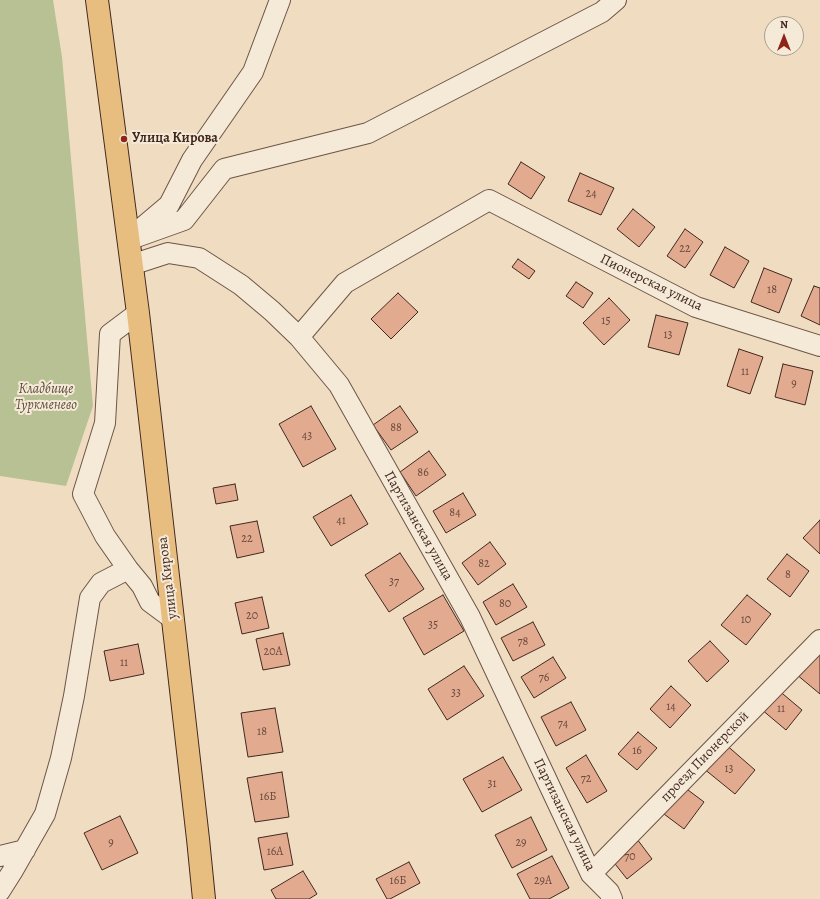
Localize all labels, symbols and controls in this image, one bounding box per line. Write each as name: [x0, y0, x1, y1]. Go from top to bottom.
north arrow: [764, 16, 804, 56]
text: N: [780, 17, 788, 32]
place label: Улица Кирова: [132, 131, 218, 147]
marker: Улица Кирова: [119, 134, 129, 144]
house number: 24: [585, 187, 597, 201]
house number: 22: [679, 242, 691, 256]
street label: Пионерская улица: [597, 251, 705, 315]
house number: 18: [767, 283, 777, 297]
house number: 15: [601, 314, 611, 328]
house number: 13: [663, 328, 673, 342]
house number: 11: [741, 365, 749, 379]
house number: 9: [791, 377, 797, 391]
park label: Кладбище Туркменево: [15, 382, 77, 414]
house number: 88: [390, 421, 402, 435]
house number: 43: [302, 429, 312, 443]
house number: 86: [417, 466, 429, 480]
street label: Партизанская улица: [380, 468, 456, 584]
house number: 84: [449, 506, 461, 520]
house number: 41: [336, 514, 346, 528]
house number: 22: [241, 532, 253, 546]
street label: улица Кирова: [155, 536, 181, 620]
house number: 82: [478, 557, 490, 571]
house number: 8: [785, 568, 791, 582]
house number: 37: [389, 575, 399, 589]
house number: 80: [499, 597, 511, 611]
house number: 20: [246, 609, 258, 623]
house number: 10: [741, 613, 751, 627]
house number: 35: [428, 618, 438, 632]
house number: 78: [518, 635, 528, 649]
house number: 20А: [263, 645, 283, 659]
house number: 11: [120, 656, 128, 670]
house number: 76: [539, 671, 549, 685]
house number: 33: [451, 686, 461, 700]
house number: 14: [666, 700, 676, 714]
house number: 11: [777, 702, 785, 716]
street label: проезд Пионерской: [657, 708, 753, 806]
house number: 74: [558, 717, 568, 731]
house number: 18: [257, 725, 267, 739]
house number: 16: [632, 744, 642, 758]
street label: Партизанская улица: [529, 756, 599, 874]
house number: 13: [724, 762, 734, 776]
house number: 72: [581, 772, 591, 786]
house number: 31: [487, 777, 497, 791]
house number: 16Б: [260, 790, 276, 804]
house number: 9: [108, 836, 114, 850]
house number: 29: [515, 836, 527, 850]
house number: 16А: [267, 845, 283, 859]
house number: 70: [624, 850, 636, 864]
house number: 16Б: [390, 874, 406, 888]
house number: 29А: [534, 874, 552, 888]

